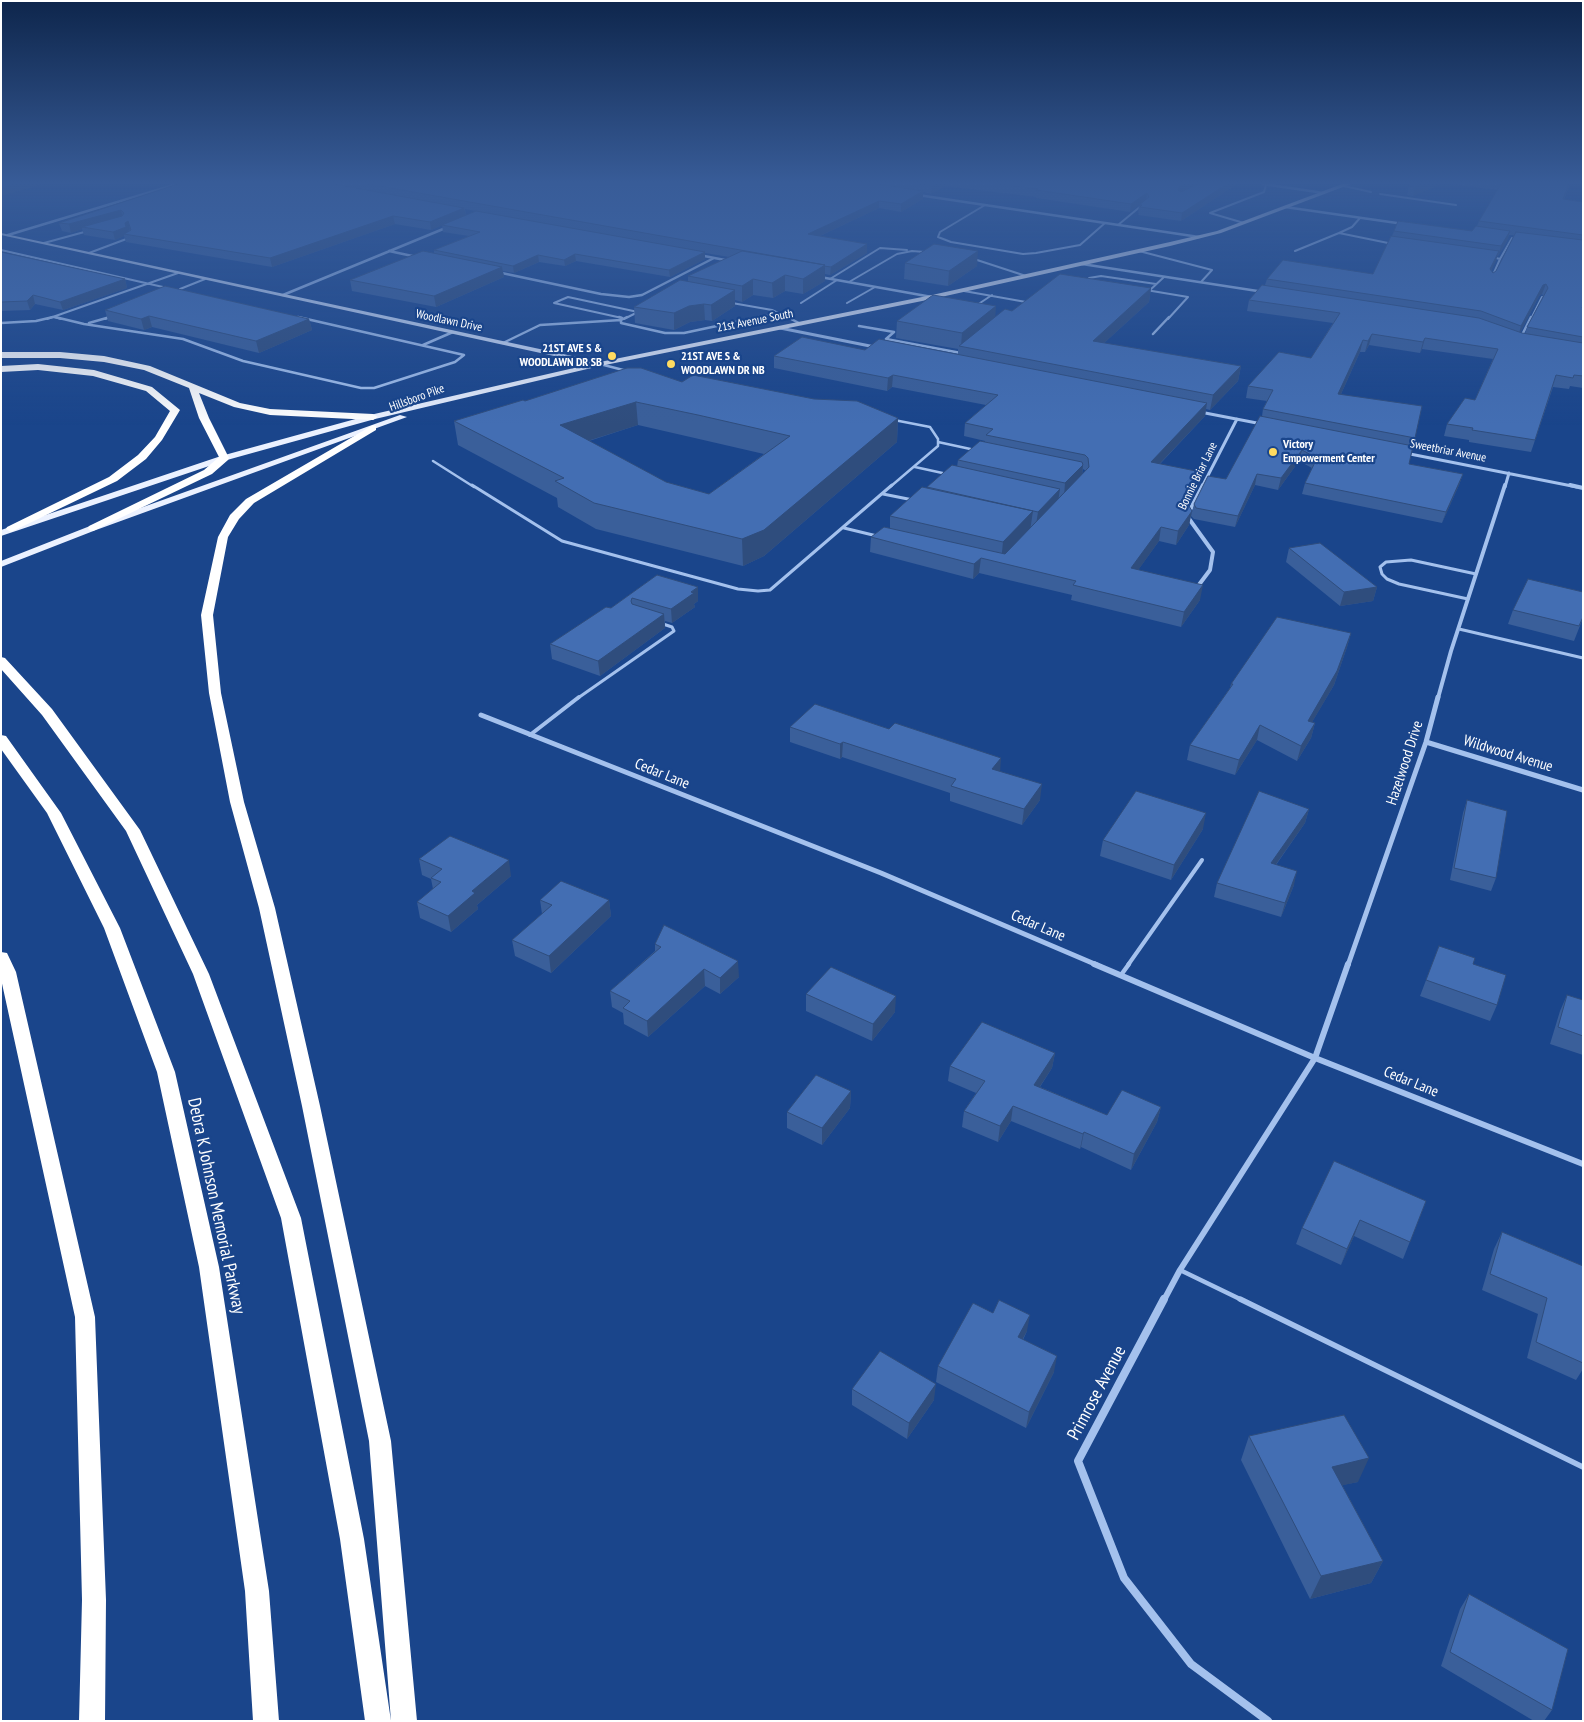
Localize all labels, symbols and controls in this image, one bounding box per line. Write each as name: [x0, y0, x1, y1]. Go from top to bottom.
street label: Woodlawn Drive: [414, 307, 484, 335]
street label: 21st Avenue South: [715, 307, 795, 335]
place label: 21ST AVE S & WOODLAWN DR SB: [520, 342, 602, 370]
marker: 21ST AVE S & WOODLAWN DR SB: [606, 350, 618, 362]
place label: 21ST AVE S & WOODLAWN DR NB: [681, 350, 765, 378]
marker: 21ST AVE S & WOODLAWN DR NB: [665, 358, 677, 370]
street label: Hillsboro Pike: [387, 381, 447, 415]
street label: Sweetbriar Avenue: [1409, 437, 1487, 465]
place label: Victory Empowerment Center: [1283, 438, 1375, 466]
street label: Bonnie Briar Lane: [1175, 440, 1221, 512]
marker: Victory Empowerment Center: [1267, 446, 1279, 458]
street label: Hazelwood Drive: [1383, 719, 1427, 807]
street label: Wildwood Avenue: [1461, 732, 1555, 776]
street label: Cedar Lane: [632, 755, 692, 793]
street label: Cedar Lane: [1008, 907, 1068, 945]
street label: Cedar Lane: [1381, 1063, 1441, 1101]
street label: Debra K Johnson Memorial Parkway: [183, 1096, 249, 1316]
street label: Primrose Avenue: [1063, 1342, 1131, 1444]

